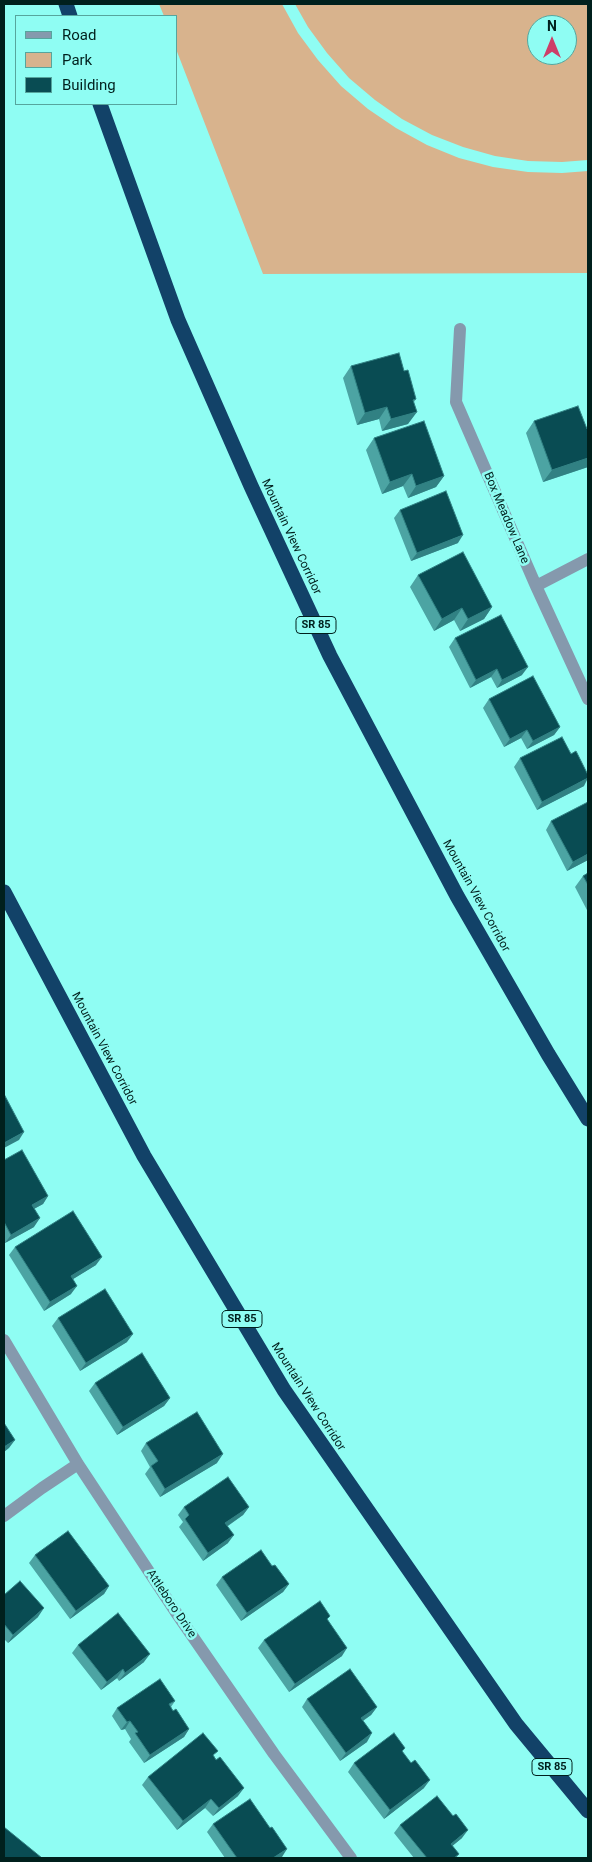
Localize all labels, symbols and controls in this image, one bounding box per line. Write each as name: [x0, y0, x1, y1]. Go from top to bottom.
legend: [15, 15, 178, 105]
north arrow: [527, 15, 577, 65]
text: N: [547, 18, 557, 34]
text: Road: [62, 26, 96, 44]
text: Park: [62, 51, 92, 69]
text: Building: [62, 76, 116, 94]
street label: Box Meadow Lane: [480, 470, 532, 566]
street label: Mountain View Corridor: [258, 477, 324, 597]
road number: SR 85: [296, 616, 336, 634]
street label: Mountain View Corridor: [439, 837, 513, 955]
street label: Mountain View Corridor: [68, 990, 140, 1108]
road number: SR 85: [222, 1310, 262, 1328]
street label: Mountain View Corridor: [268, 1340, 348, 1454]
street label: Attleboro Drive: [143, 1567, 199, 1641]
road number: SR 85: [532, 1758, 572, 1775]

